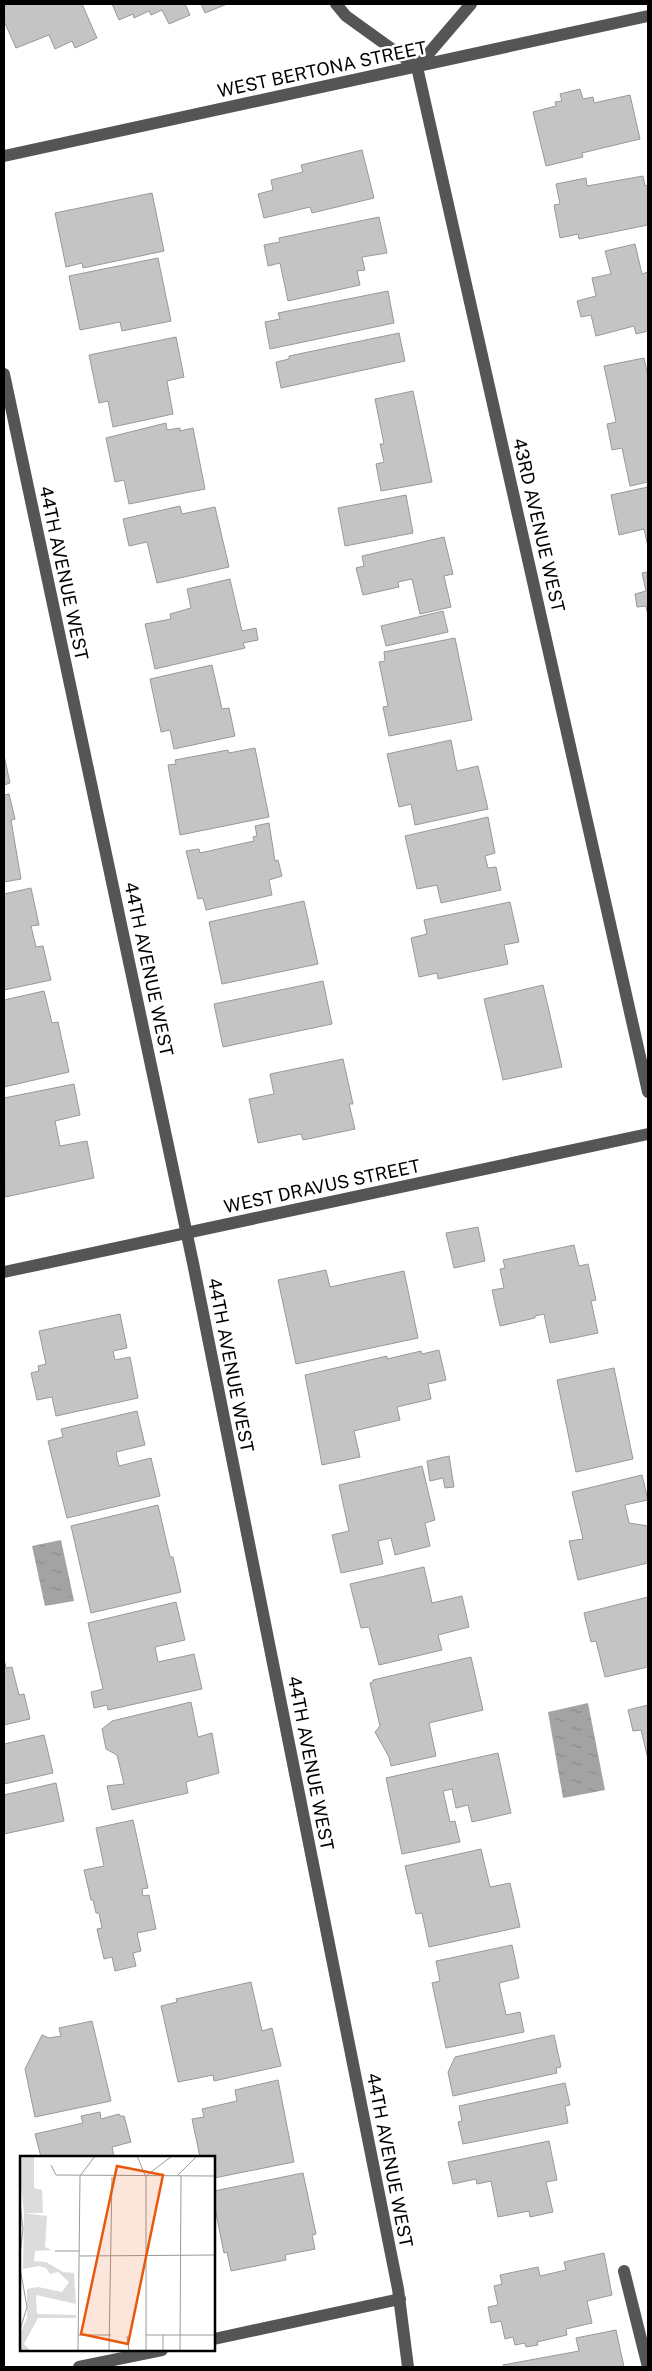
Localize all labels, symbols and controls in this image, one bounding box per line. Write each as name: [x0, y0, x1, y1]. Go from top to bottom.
street label: WEST BERTONA STREET: [216, 36, 429, 101]
street label: 43RD AVENUE WEST: [509, 436, 569, 614]
street label: 44TH AVENUE WEST: [35, 484, 93, 662]
street label: 44TH AVENUE WEST: [120, 880, 178, 1058]
street label: WEST DRAVUS STREET: [222, 1155, 422, 1217]
street label: 44TH AVENUE WEST: [204, 1276, 258, 1454]
street label: 44TH AVENUE WEST: [284, 1674, 338, 1852]
street label: 44TH AVENUE WEST: [363, 2071, 417, 2249]
inset map: [20, 2156, 215, 2351]

